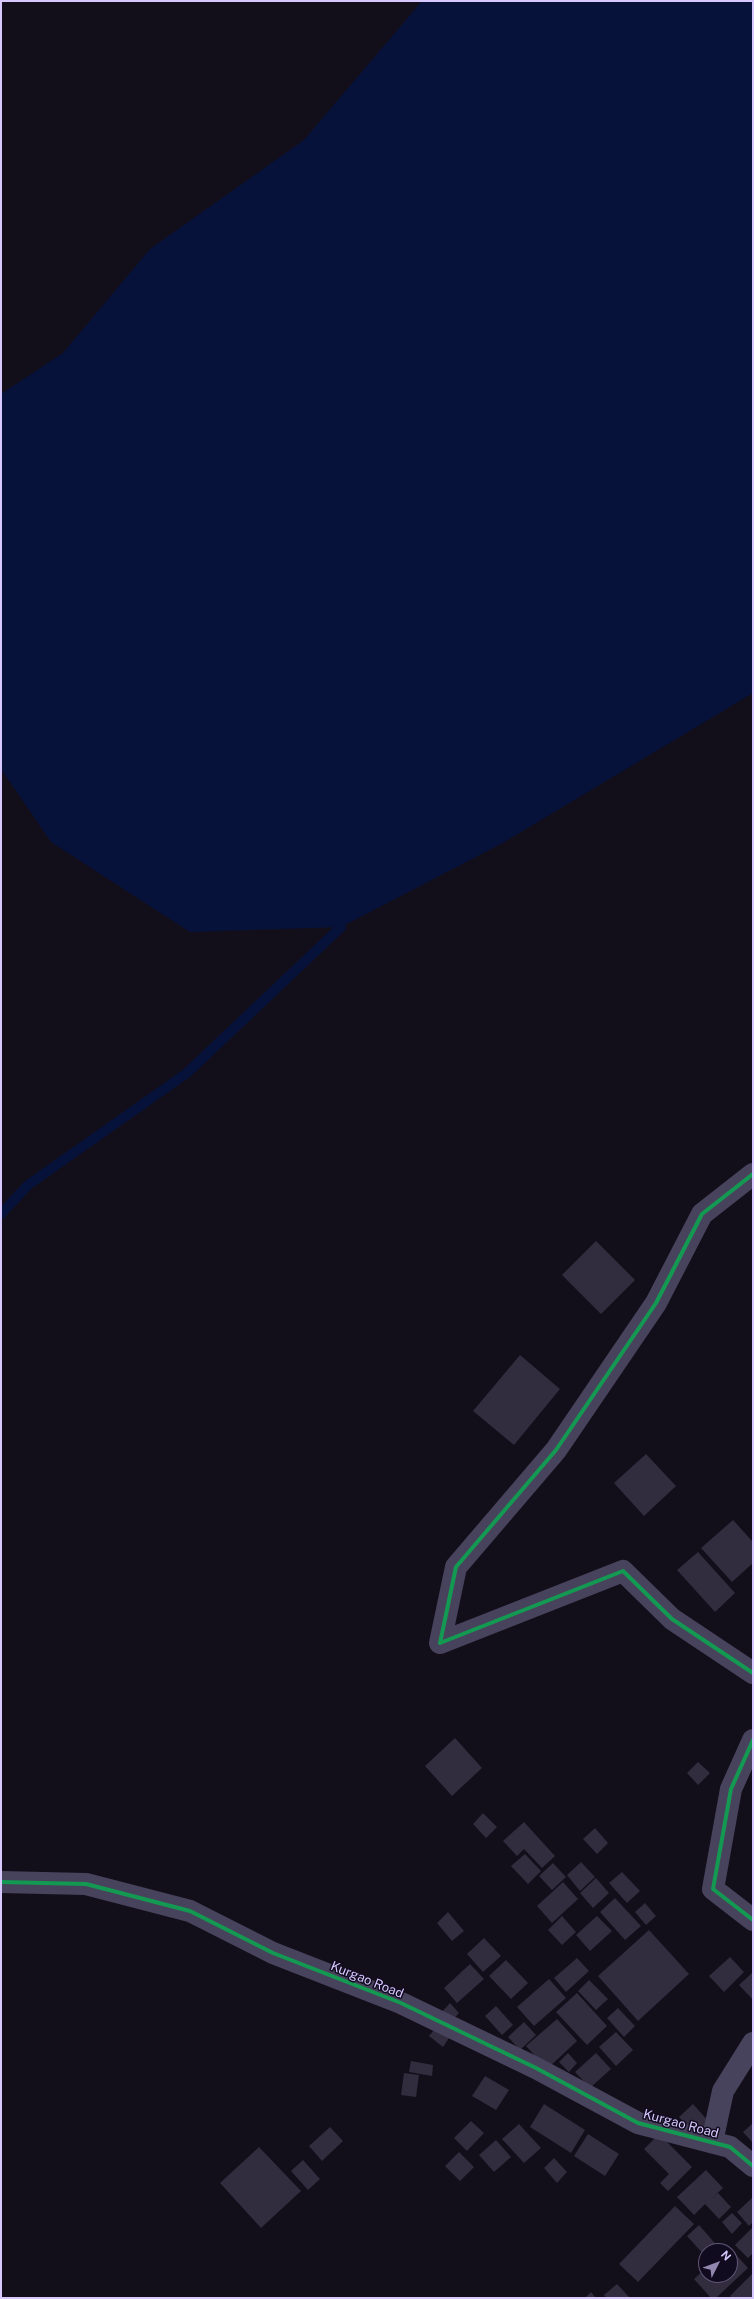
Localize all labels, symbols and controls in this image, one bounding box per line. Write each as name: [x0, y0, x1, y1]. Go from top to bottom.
street label: Kurgao Road: [328, 1958, 406, 2002]
street label: Kurgao Road: [642, 2106, 720, 2142]
north arrow: [698, 2243, 738, 2283]
text: N: [719, 2248, 734, 2263]

